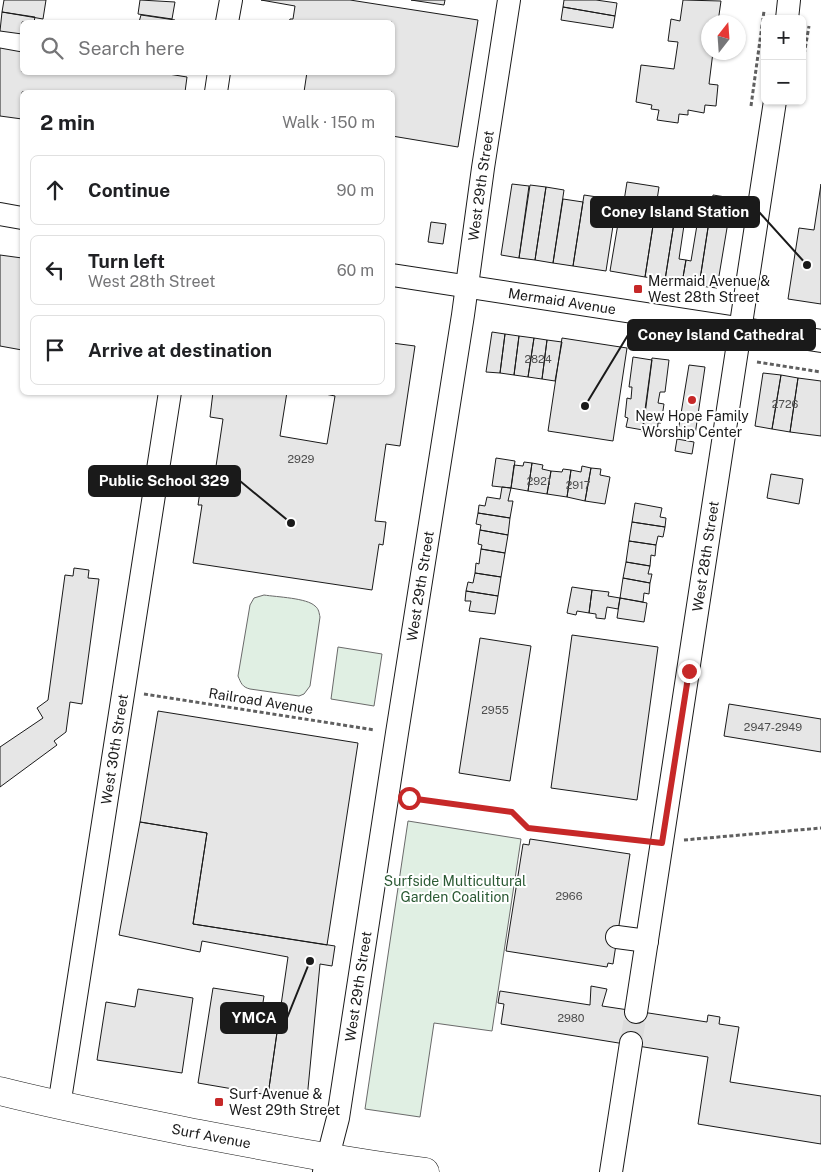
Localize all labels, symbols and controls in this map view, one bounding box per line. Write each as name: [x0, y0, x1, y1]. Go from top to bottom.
north arrow: [701, 15, 746, 60]
map controls: [761, 15, 806, 105]
button: +: [761, 15, 806, 60]
search box: [20, 20, 395, 75]
icon: search: [38, 34, 66, 62]
text: Search here: [78, 37, 185, 59]
button: −: [761, 60, 806, 105]
text: 2 min: [40, 110, 95, 135]
text: Walk · 150 m: [282, 113, 375, 132]
street label: West 29th Street: [465, 129, 497, 242]
icon: ahead: [41, 176, 69, 204]
text: Continue: [88, 179, 170, 201]
text: 90 m: [337, 181, 374, 200]
callout: Coney Island Station: [591, 197, 759, 227]
text: Coney Island Station: [601, 203, 749, 220]
text: Turn left: [88, 250, 165, 272]
icon: left: [41, 256, 69, 284]
text: 60 m: [337, 261, 374, 280]
text: West 28th Street: [88, 272, 216, 291]
place label: Mermaid Avenue & West 28th Street: [648, 273, 770, 305]
marker: Mermaid Avenue & West 28th Street: [632, 283, 644, 295]
street label: Mermaid Avenue: [507, 285, 617, 317]
callout: Coney Island Cathedral: [628, 320, 815, 350]
text: Coney Island Cathedral: [638, 326, 805, 343]
icon: arrive: [41, 336, 69, 364]
text: Arrive at destination: [88, 339, 272, 361]
house number: 2824: [524, 353, 552, 365]
marker: New Hope Family Worship Center: [686, 394, 698, 406]
house number: 2726: [772, 398, 798, 410]
place label: New Hope Family Worship Center: [635, 408, 749, 440]
house number: 2929: [288, 453, 315, 465]
callout: Public School 329: [89, 466, 240, 496]
text: Public School 329: [99, 472, 229, 489]
house number: 2921: [527, 475, 551, 487]
house number: 2917: [566, 479, 591, 491]
street label: West 28th Street: [689, 500, 722, 613]
street label: West 29th Street: [404, 530, 437, 642]
route end: [678, 660, 701, 683]
street label: Railroad Avenue: [208, 685, 314, 717]
street label: West 30th Street: [98, 693, 131, 806]
house number: 2955: [481, 704, 509, 716]
house number: 2947-2949: [744, 721, 802, 733]
route start: [398, 787, 421, 810]
park label: Surfside Multicultural Garden Coalition: [384, 873, 526, 905]
house number: 2966: [556, 890, 583, 902]
street label: West 29th Street: [342, 930, 375, 1043]
callout: YMCA: [221, 1003, 287, 1033]
text: YMCA: [231, 1009, 277, 1026]
house number: 2980: [557, 1012, 585, 1024]
place label: Surf Avenue & West 29th Street: [229, 1086, 340, 1118]
marker: Surf Avenue & West 29th Street: [213, 1096, 225, 1108]
street label: Surf Avenue: [170, 1121, 252, 1152]

